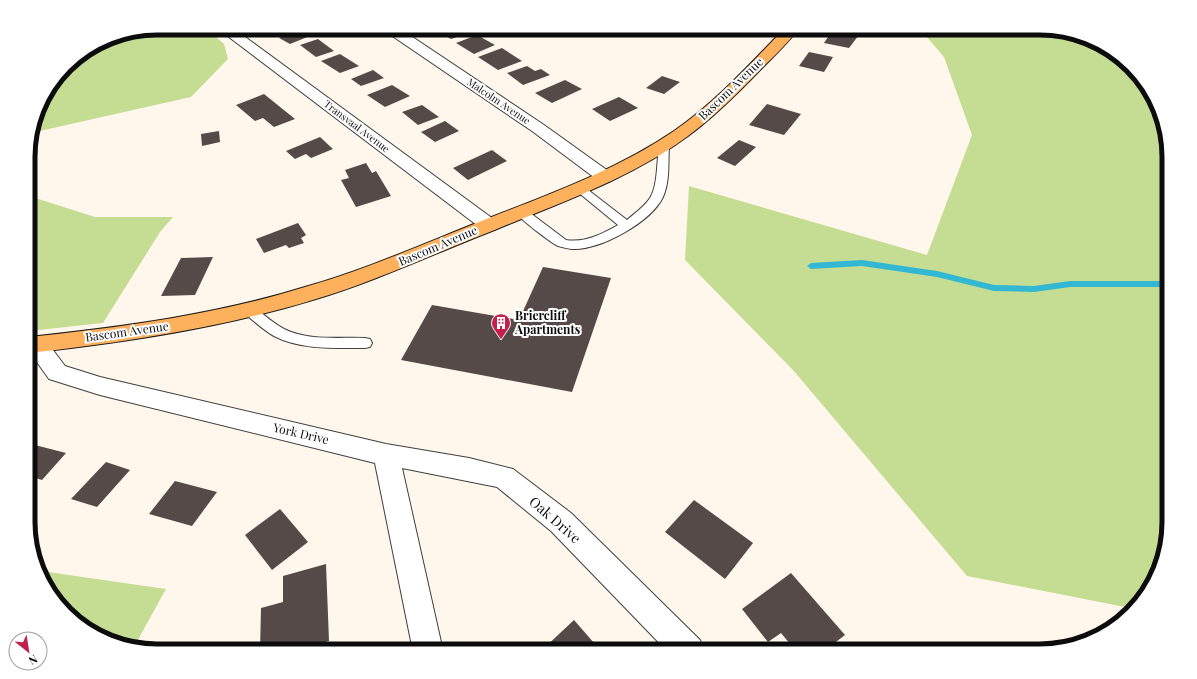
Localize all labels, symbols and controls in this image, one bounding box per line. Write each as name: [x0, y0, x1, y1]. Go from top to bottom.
street label: Bascom Avenue: [695, 53, 766, 123]
street label: Malcolm Avenue: [465, 75, 533, 127]
street label: Transvaal Avenue: [321, 97, 393, 155]
street label: Bascom Avenue: [396, 221, 479, 269]
place label: Briercliff Apartments: [514, 307, 581, 337]
building icon: Briercliff Apartments: [490, 312, 512, 340]
street label: Bascom Avenue: [84, 317, 170, 345]
street label: York Drive: [271, 419, 331, 447]
street label: Oak Drive: [525, 492, 585, 547]
north arrow: [8, 631, 48, 671]
text: N: [26, 652, 40, 669]

